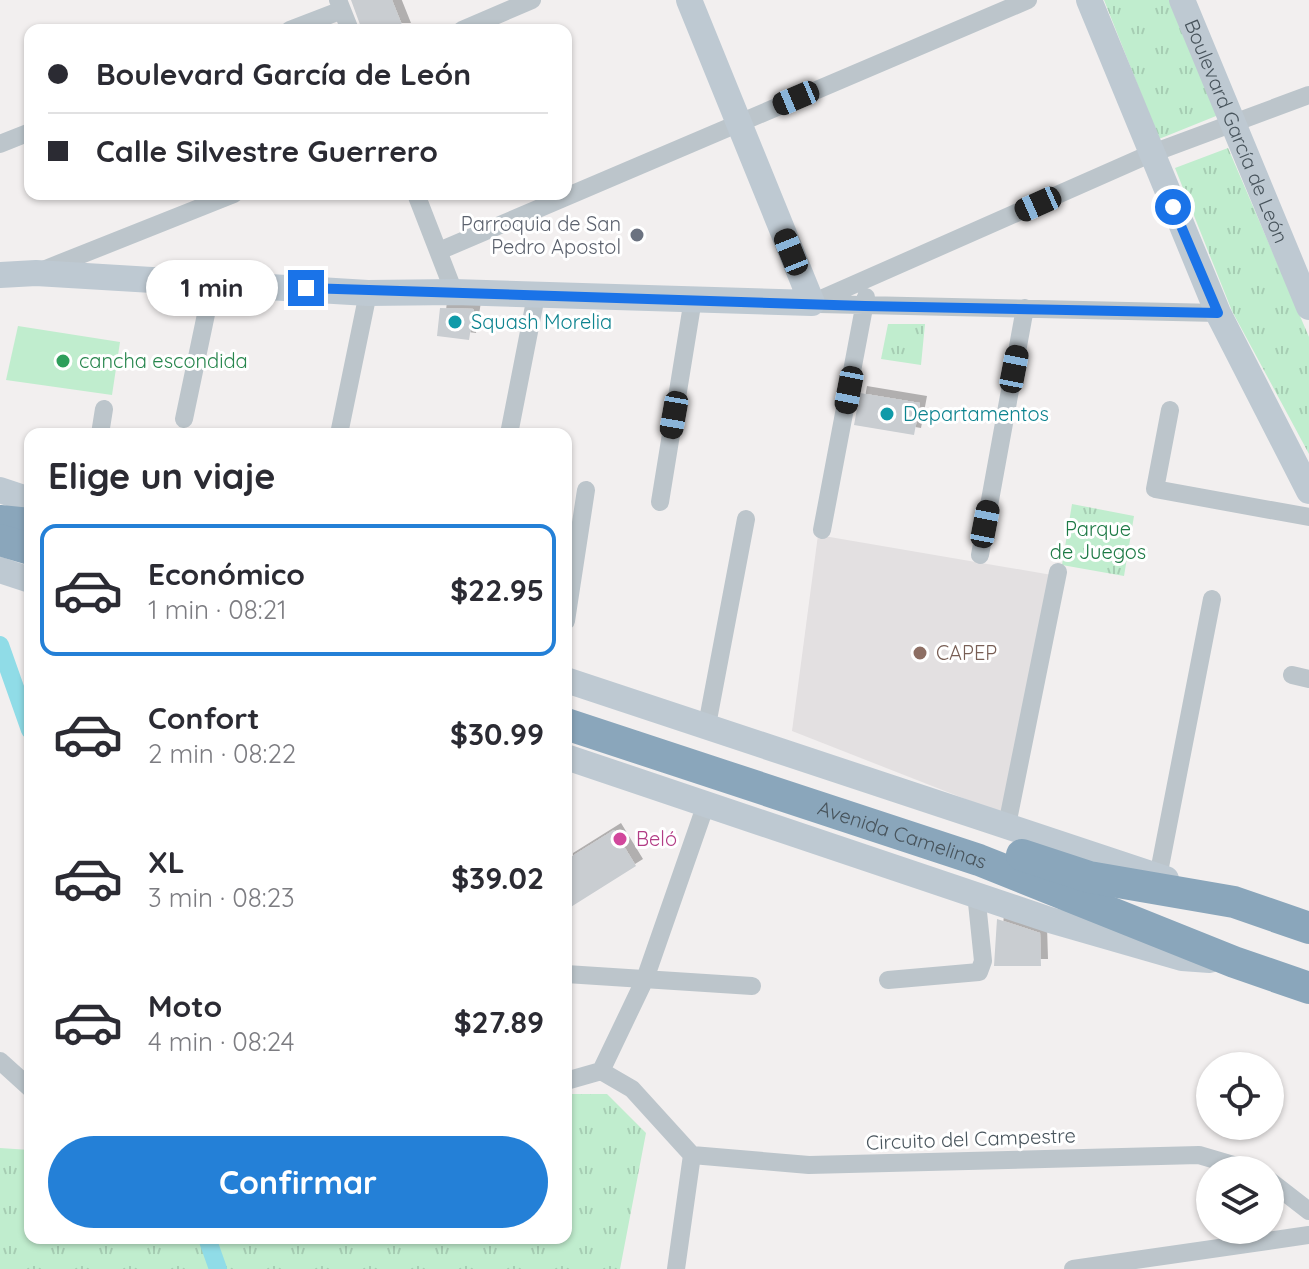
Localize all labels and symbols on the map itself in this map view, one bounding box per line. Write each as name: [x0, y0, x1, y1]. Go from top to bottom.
street label: Boulevard García de León: [1179, 15, 1294, 247]
car: [769, 78, 823, 118]
car: [1011, 183, 1065, 225]
route start: [1155, 189, 1191, 225]
place label: Parroquia de San Pedro Apostol: [461, 211, 621, 259]
car: [771, 225, 811, 279]
marker: Parroquia de San Pedro Apostol: [628, 226, 646, 244]
callout: 1 min: [146, 260, 278, 316]
route end: [288, 270, 324, 306]
place label: Squash Morelia: [471, 309, 612, 334]
marker: Squash Morelia: [446, 313, 464, 331]
car: [998, 343, 1030, 395]
place label: cancha escondida: [79, 348, 248, 373]
marker: cancha escondida: [54, 352, 72, 370]
car: [833, 364, 865, 416]
car: [658, 389, 690, 441]
place label: Departamentos: [903, 401, 1049, 426]
marker: Departamentos: [878, 405, 896, 423]
car: [969, 498, 1001, 550]
park label: Parque de Juegos: [1050, 516, 1146, 564]
place label: CAPEP: [936, 640, 997, 665]
marker: CAPEP: [911, 644, 929, 662]
street label: Avenida Camelinas: [815, 795, 991, 874]
place label: Beló: [636, 826, 677, 851]
marker: Beló: [611, 830, 629, 848]
street label: Circuito del Campestre: [866, 1122, 1076, 1155]

